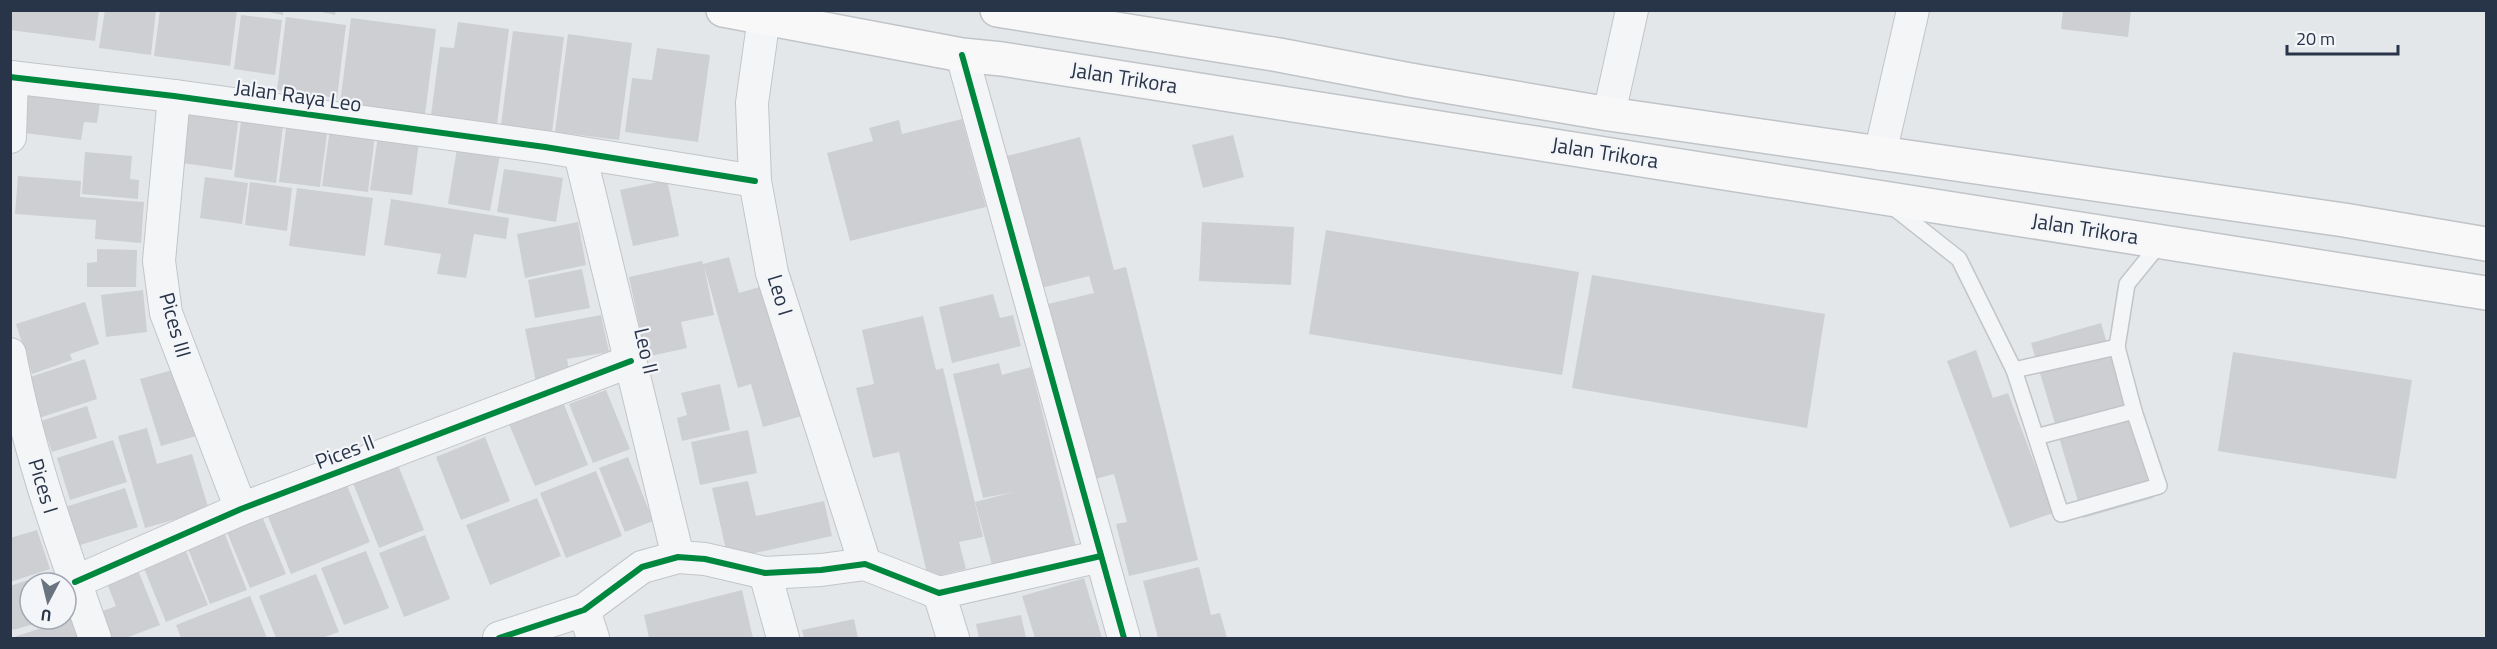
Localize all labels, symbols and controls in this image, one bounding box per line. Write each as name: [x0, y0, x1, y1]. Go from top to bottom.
scale bar: [2287, 18, 2398, 56]
text: 20 m: [2296, 25, 2335, 52]
street label: Jalan Trikora: [1069, 53, 1180, 101]
street label: Jalan Raya Leo: [233, 70, 364, 120]
street label: Jalan Trikora: [1550, 128, 1661, 176]
street label: Jalan Trikora: [2030, 204, 2141, 252]
street label: Leo I: [760, 270, 802, 319]
street label: Pices III: [151, 288, 201, 361]
street label: Leo II: [626, 324, 668, 377]
street label: Pices II: [310, 425, 379, 477]
street label: Pices I: [20, 454, 67, 517]
north arrow: [18, 571, 78, 631]
text: U: [40, 603, 53, 628]

